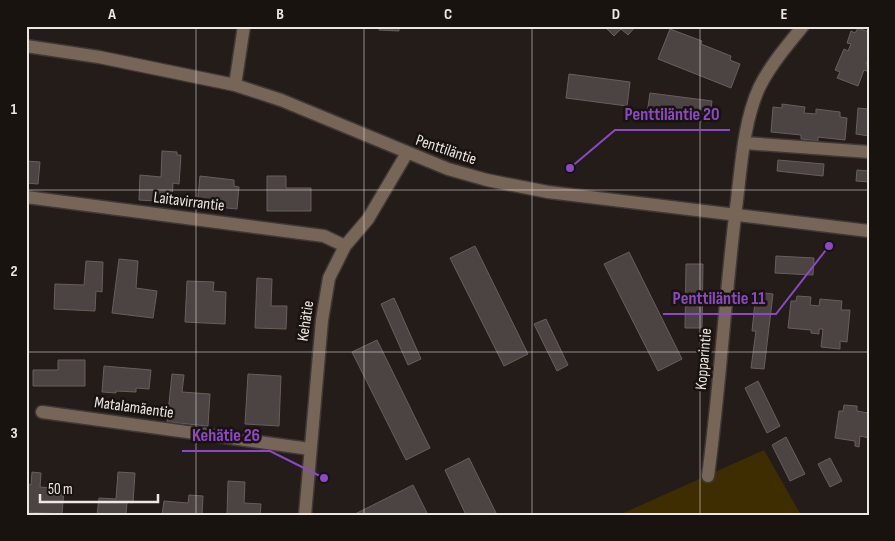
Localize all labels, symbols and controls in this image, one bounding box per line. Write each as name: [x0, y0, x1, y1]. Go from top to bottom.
text: A: [107, 5, 116, 24]
text: B: [276, 5, 284, 24]
text: C: [444, 5, 452, 24]
text: D: [612, 5, 620, 24]
text: E: [781, 5, 788, 24]
callout: Penttiläntie 20: [615, 97, 730, 130]
text: 1: [11, 100, 18, 119]
text: Penttiläntie 20: [624, 104, 720, 125]
street label: Penttiläntie: [413, 131, 479, 169]
street label: Laitavirrantie: [152, 188, 226, 216]
text: 2: [10, 262, 18, 281]
callout: Penttiläntie 11: [663, 281, 776, 314]
text: Penttiläntie 11: [673, 288, 765, 309]
street label: Kehätie: [294, 300, 318, 342]
street label: Kopparintie: [692, 327, 716, 391]
street label: Matalamäentie: [93, 393, 175, 423]
callout: Kehätie 26: [182, 418, 270, 451]
text: 3: [10, 424, 18, 443]
text: Kehätie 26: [192, 425, 260, 446]
scale bar: [40, 471, 158, 503]
text: 50 m: [48, 480, 73, 499]

